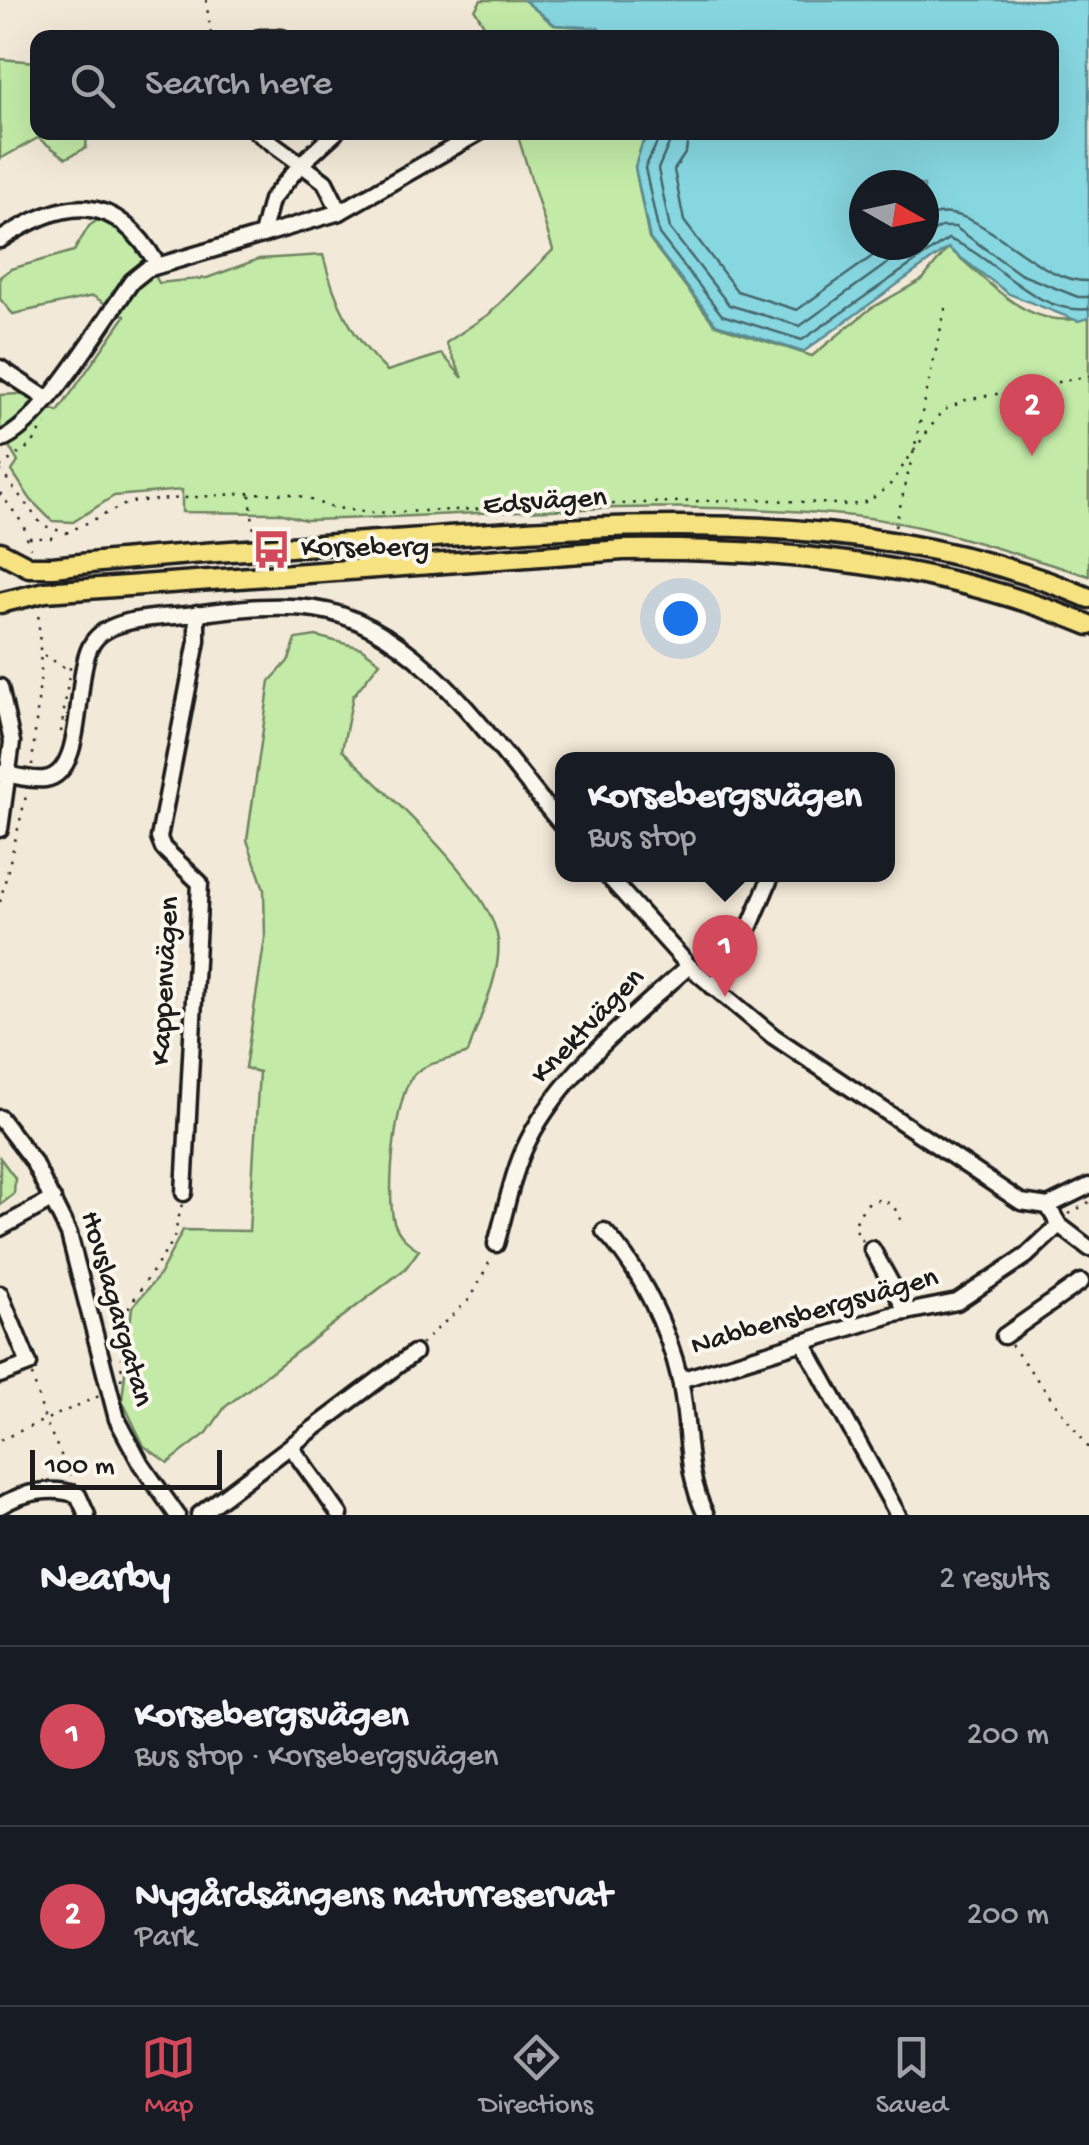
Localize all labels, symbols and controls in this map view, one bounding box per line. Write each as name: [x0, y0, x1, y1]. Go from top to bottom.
search box: [30, 30, 1059, 140]
icon: search: [65, 58, 120, 113]
text: Search here: [145, 63, 332, 107]
north arrow: [849, 170, 939, 260]
pin: 2: [1000, 374, 1064, 456]
street label: Edsvägen: [482, 481, 608, 525]
bus stop icon: Korseberg: [250, 528, 292, 570]
place label: Korseberg: [301, 532, 429, 567]
your location: [655, 593, 706, 644]
popup: [555, 752, 895, 882]
text: Korsebergsvägen: [588, 776, 862, 820]
text: Bus stop: [588, 820, 696, 858]
street label: Kappenvägen: [145, 896, 189, 1066]
pin: 1: [692, 914, 758, 997]
street label: Knektvägen: [525, 961, 653, 1093]
street label: Hovslagargatan: [70, 1207, 160, 1411]
street label: Nabbensbergsvägen: [687, 1261, 943, 1365]
scale bar: [30, 1445, 222, 1490]
text: 100 m: [45, 1451, 115, 1484]
text: Nearby: [40, 1556, 170, 1605]
text: 2 results: [939, 1561, 1049, 1599]
text: Korsebergsvägen: [135, 1695, 409, 1739]
text: 1: [66, 1717, 79, 1755]
text: 200 m: [967, 1717, 1049, 1755]
text: Bus stop · Korsebergsvägen: [135, 1739, 499, 1777]
text: Nygårdsängens naturreservat: [135, 1875, 612, 1919]
text: 2: [65, 1897, 80, 1935]
text: 200 m: [967, 1897, 1049, 1935]
text: Park: [135, 1919, 196, 1957]
tab: Map: [141, 2030, 196, 2123]
tab: Directions: [479, 2030, 593, 2123]
tab: Saved: [876, 2030, 948, 2123]

